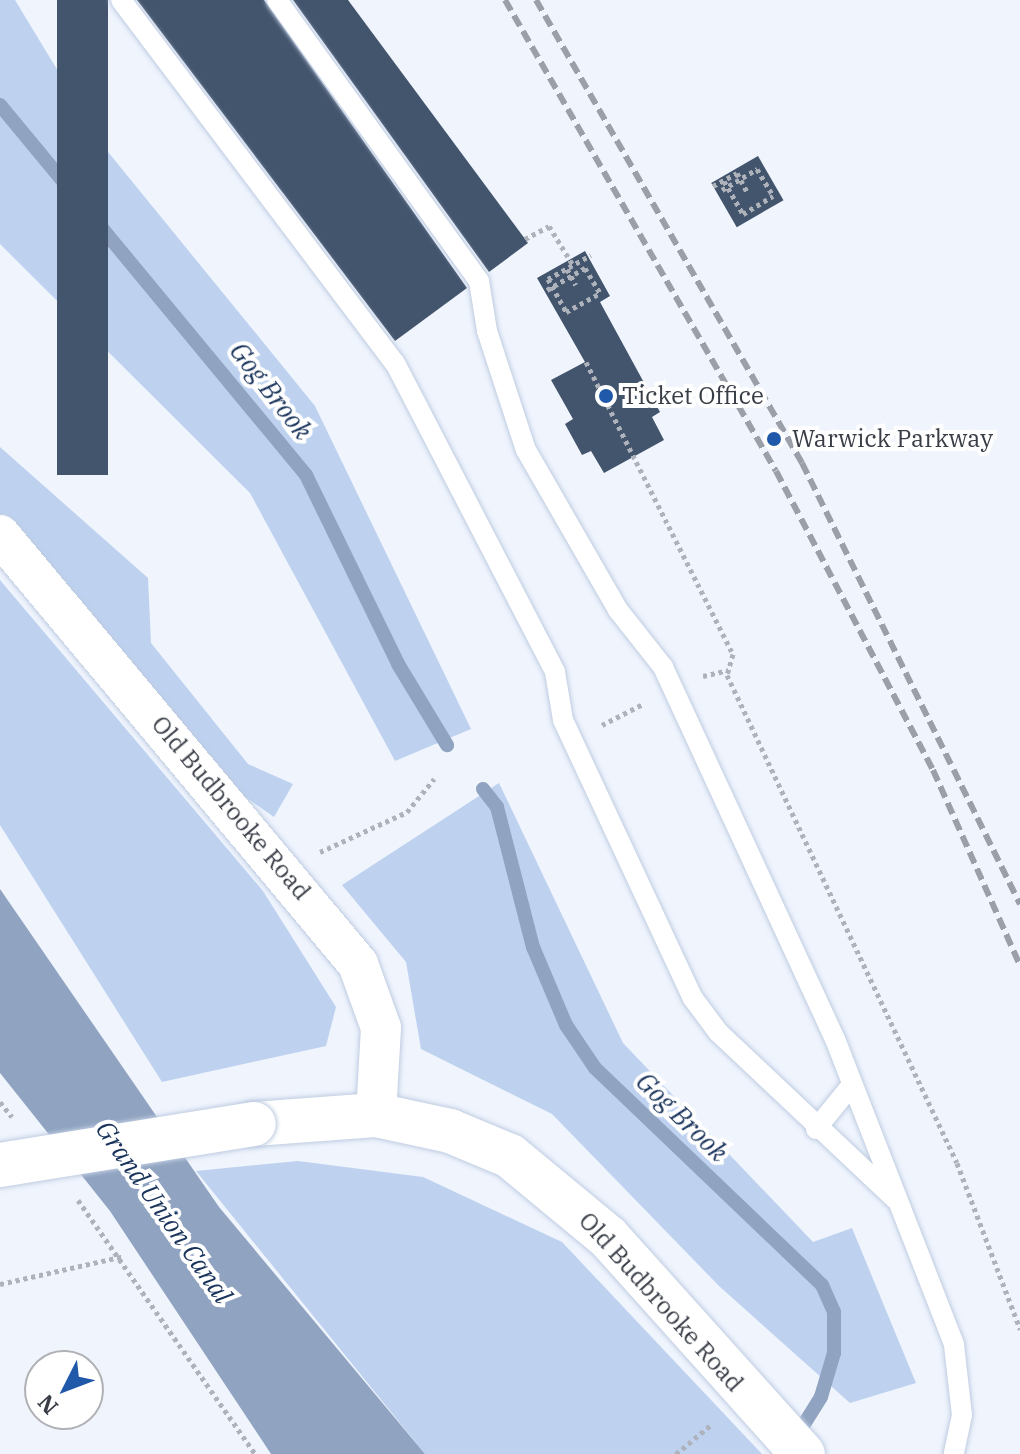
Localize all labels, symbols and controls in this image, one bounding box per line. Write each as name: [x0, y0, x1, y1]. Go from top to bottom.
water label: Gog Brook: [223, 336, 319, 446]
place label: Ticket Office: [622, 382, 764, 410]
marker: Ticket Office: [597, 387, 615, 405]
place label: Warwick Parkway: [792, 425, 993, 453]
marker: Warwick Parkway: [763, 428, 785, 450]
street label: Old Budbrooke Road: [146, 710, 316, 906]
water label: Gog Brook: [630, 1066, 734, 1168]
water label: Grand Union Canal: [89, 1115, 239, 1309]
street label: Old Budbrooke Road: [573, 1206, 749, 1398]
north arrow: [24, 1350, 104, 1430]
text: N: [31, 1389, 64, 1421]

